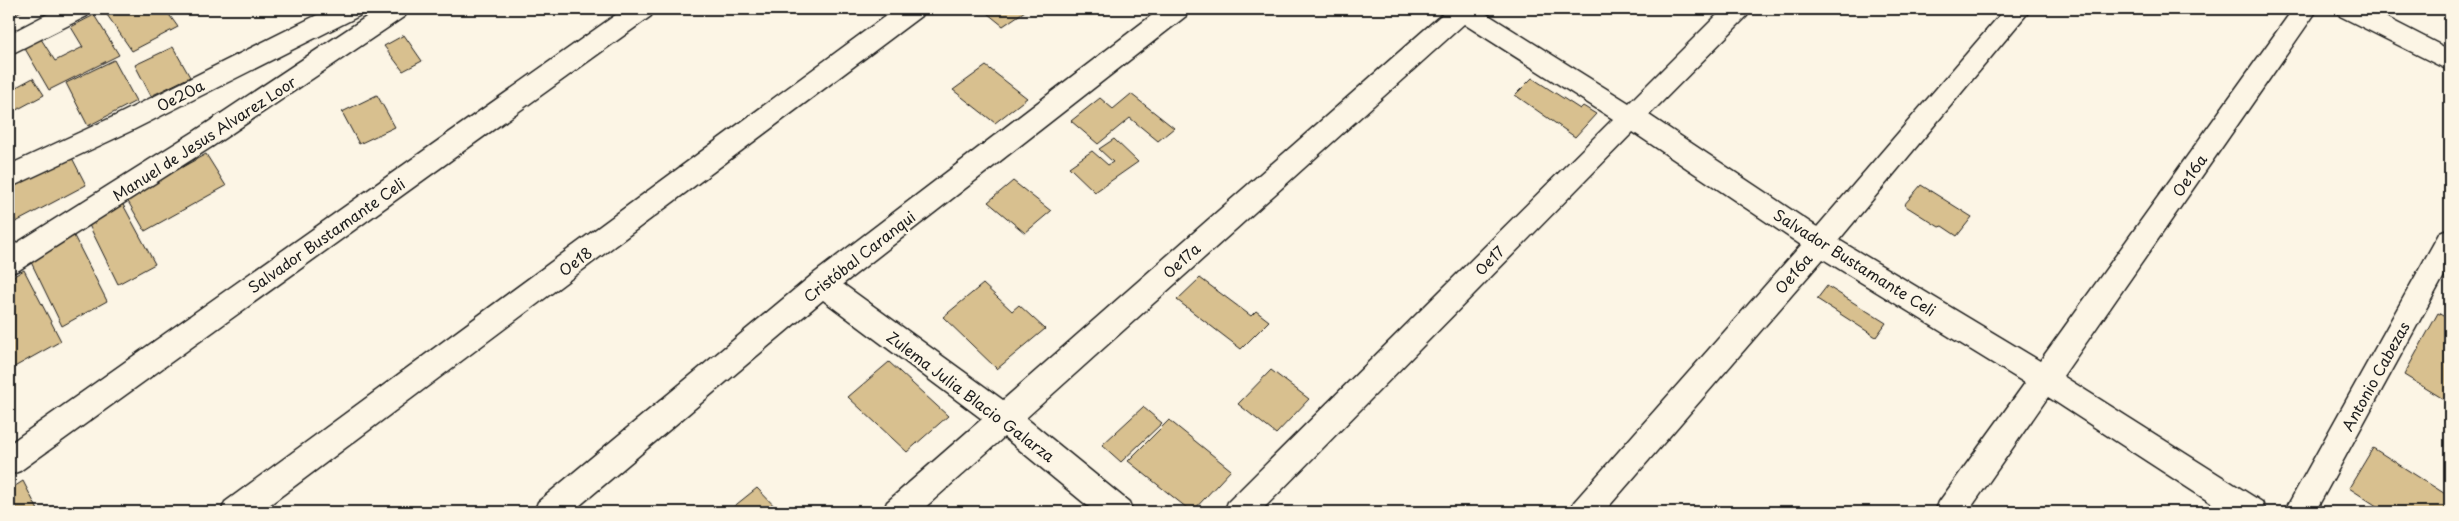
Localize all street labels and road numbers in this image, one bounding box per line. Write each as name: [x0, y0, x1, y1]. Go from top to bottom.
street label: Manuel de Jesus Alvarez Loor: [108, 70, 300, 206]
street label: Oe20a: [152, 73, 208, 117]
street label: Oe16a: [2166, 148, 2212, 201]
street label: Salvador Bustamante Celi: [243, 172, 409, 298]
street label: Salvador Bustamante Celi: [1769, 203, 1941, 321]
street label: Cristóbal Caranqui: [798, 205, 920, 307]
street label: Oe17a: [1157, 236, 1205, 283]
street label: Oe17: [1469, 240, 1509, 280]
street label: Oe18: [554, 241, 596, 281]
street label: Oe16a: [1769, 247, 1818, 298]
street label: Antonio Cabezas: [2335, 317, 2415, 435]
street label: Zulema Julia Blacio Galarza: [882, 325, 1060, 467]

